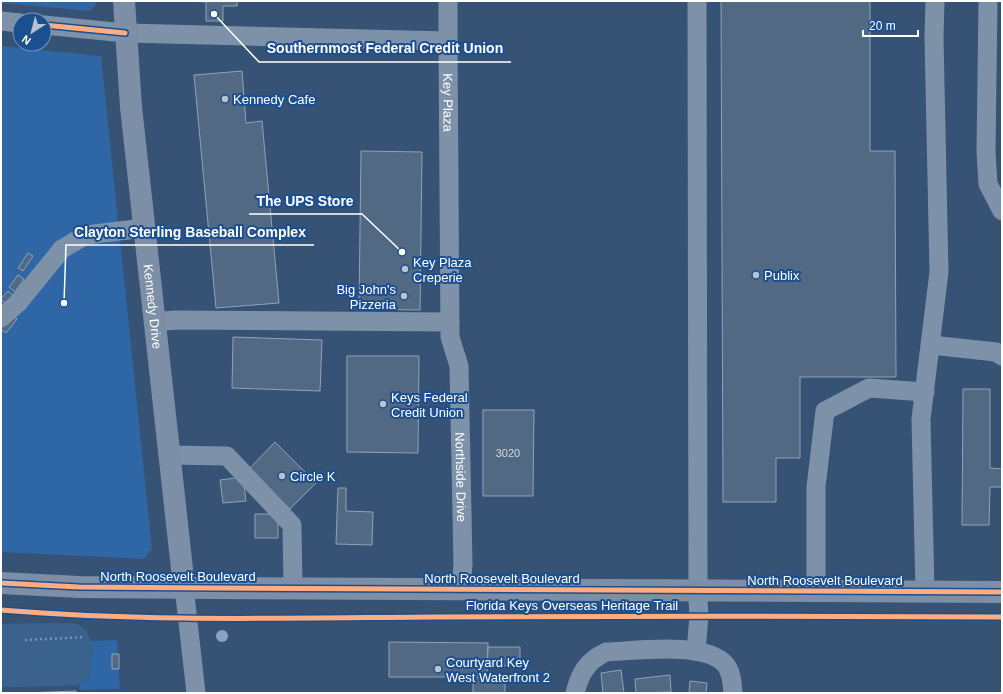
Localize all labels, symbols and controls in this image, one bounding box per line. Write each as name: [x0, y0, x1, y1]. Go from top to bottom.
north arrow: [12, 12, 52, 52]
scale bar: [863, 12, 918, 38]
text: 20 m: [869, 19, 896, 33]
text: N: [19, 33, 33, 47]
callout: Southernmost Federal Credit Union: [259, 36, 511, 62]
text: Southernmost Federal Credit Union: [267, 40, 503, 56]
street label: Key Plaza: [440, 73, 456, 133]
place label: Kennedy Cafe: [233, 92, 315, 107]
marker: Kennedy Cafe: [220, 94, 230, 104]
callout: The UPS Store: [249, 188, 362, 214]
text: The UPS Store: [256, 193, 354, 209]
callout: Clayton Sterling Baseball Complex: [66, 219, 314, 245]
text: Clayton Sterling Baseball Complex: [74, 224, 306, 240]
place label: Key Plaza Creperie: [413, 255, 472, 285]
street label: Kennedy Drive: [140, 263, 165, 350]
marker: Key Plaza Creperie: [400, 264, 410, 274]
place label: Publix: [764, 268, 800, 283]
marker: Publix: [751, 270, 761, 280]
place label: Big John's Pizzeria: [336, 282, 397, 312]
marker: Big John's Pizzeria: [399, 291, 409, 301]
place label: Keys Federal Credit Union: [391, 390, 468, 420]
marker: Keys Federal Credit Union: [378, 399, 388, 409]
street label: Northside Drive: [452, 432, 469, 522]
house number: 3020: [496, 447, 520, 459]
place label: Circle K: [290, 469, 336, 484]
marker: Circle K: [277, 471, 287, 481]
street label: North Roosevelt Boulevard: [100, 569, 256, 584]
street label: North Roosevelt Boulevard: [424, 571, 580, 586]
street label: North Roosevelt Boulevard: [747, 573, 903, 588]
street label: Florida Keys Overseas Heritage Trail: [466, 598, 678, 613]
place label: Courtyard Key West Waterfront 2: [446, 655, 550, 685]
marker: Courtyard Key West Waterfront 2: [433, 664, 443, 674]

